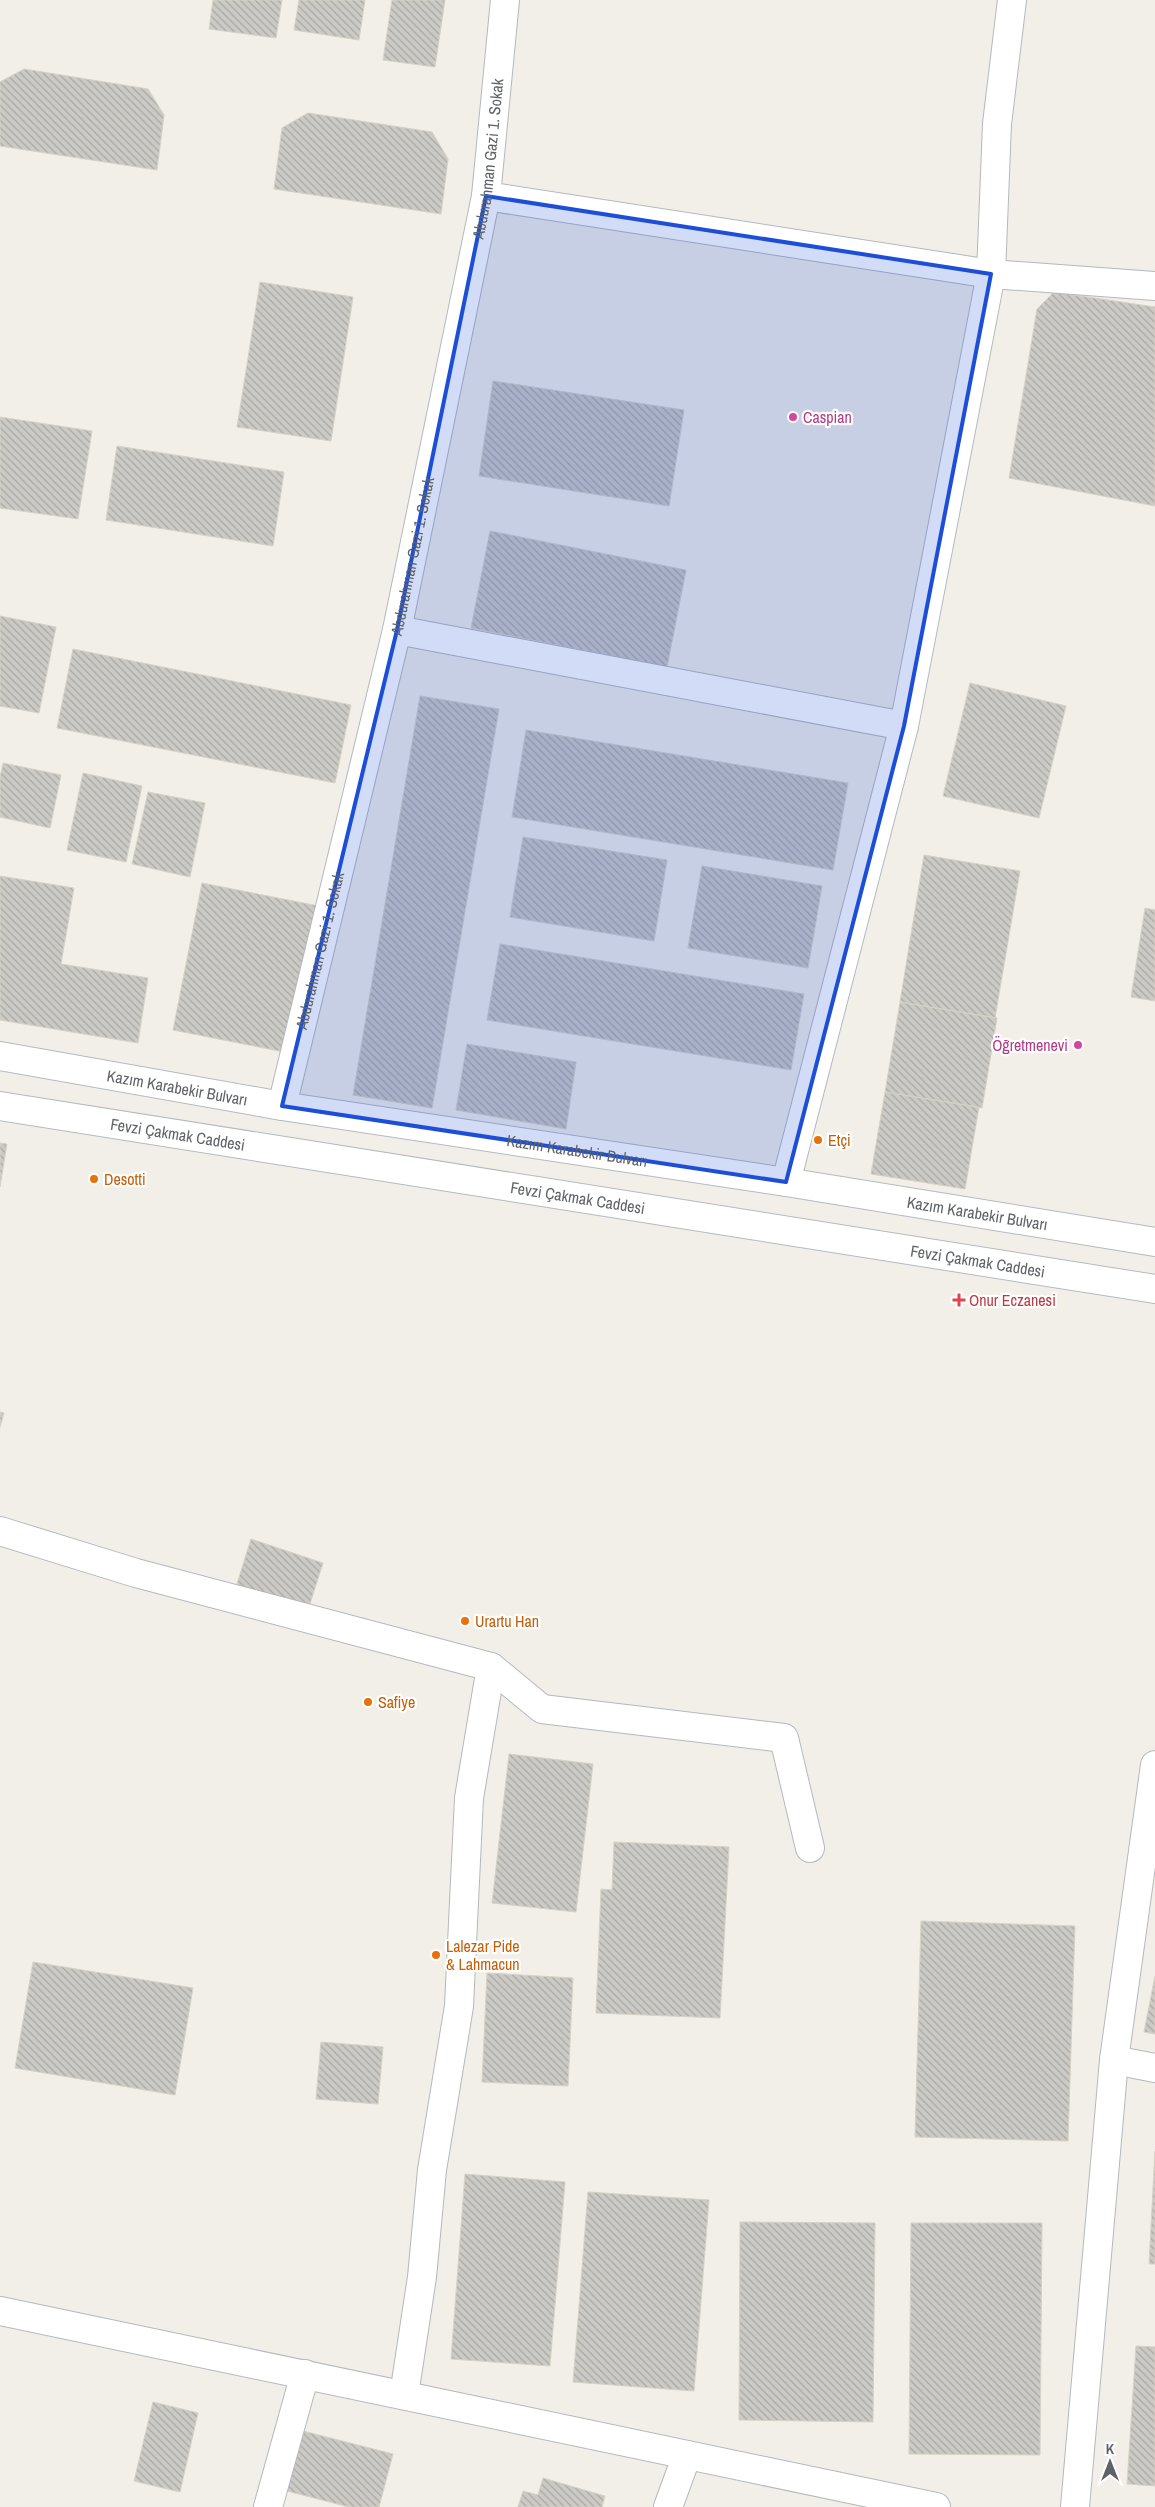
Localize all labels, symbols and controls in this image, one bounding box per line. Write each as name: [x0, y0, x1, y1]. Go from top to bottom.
street label: Abdurahman Gazi 1. Sokak: [466, 77, 508, 242]
place label: Caspian: [803, 406, 852, 428]
marker: Caspian: [787, 411, 799, 423]
street label: Abdurahman Gazi 1. Sokak: [385, 475, 439, 639]
street label: Abdurahman Gazi 1. Sokak: [290, 869, 349, 1032]
place label: Öğretmenevi: [992, 1034, 1068, 1056]
marker: Öğretmenevi: [1072, 1039, 1084, 1051]
street label: Kazım Karabekir Bulvarı: [105, 1064, 249, 1111]
street label: Fevzi Çakmak Caddesi: [109, 1113, 247, 1156]
street label: Kazım Karabekir Bulvarı: [505, 1129, 649, 1172]
place label: Etçi: [828, 1129, 851, 1151]
marker: Etçi: [812, 1134, 824, 1146]
place label: Desotti: [104, 1168, 146, 1190]
marker: Desotti: [88, 1173, 100, 1185]
street label: Fevzi Çakmak Caddesi: [509, 1176, 647, 1219]
street label: Kazım Karabekir Bulvarı: [905, 1191, 1049, 1235]
street label: Fevzi Çakmak Caddesi: [909, 1239, 1047, 1282]
place label: Onur Eczanesi: [969, 1289, 1056, 1311]
marker: Onur Eczanesi: [953, 1294, 965, 1306]
place label: Urartu Han: [475, 1610, 539, 1632]
marker: Urartu Han: [459, 1615, 471, 1627]
place label: Safiye: [378, 1691, 415, 1713]
marker: Safiye: [362, 1696, 374, 1708]
place label: Lalezar Pide & Lahmacun: [446, 1935, 520, 1975]
marker: Lalezar Pide & Lahmacun: [430, 1949, 442, 1961]
north arrow: [1085, 2437, 1135, 2487]
text: K: [1106, 2440, 1115, 2458]

